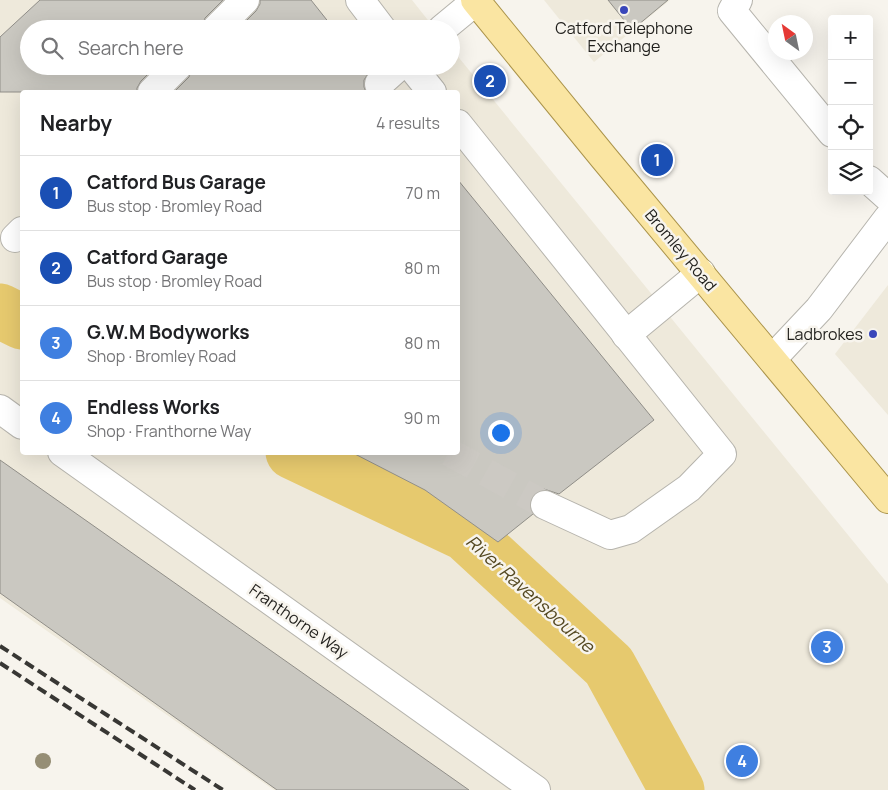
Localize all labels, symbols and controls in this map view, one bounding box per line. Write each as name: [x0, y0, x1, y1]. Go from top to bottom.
marker: Catford Telephone Exchange: [618, 4, 630, 16]
north arrow: [768, 15, 813, 60]
map controls: [828, 15, 873, 195]
button: +: [828, 15, 873, 60]
place label: Catford Telephone Exchange: [555, 17, 693, 57]
search box: [20, 20, 460, 75]
icon: search: [38, 34, 66, 62]
text: Search here: [78, 35, 184, 61]
button: −: [828, 60, 873, 105]
pin: 2: [474, 62, 506, 100]
button: locate: [828, 105, 873, 150]
text: Nearby: [40, 109, 112, 137]
text: 4 results: [376, 112, 440, 134]
pin: 1: [641, 141, 673, 179]
button: layers: [828, 150, 873, 195]
text: Catford Bus Garage: [87, 169, 266, 195]
text: 1: [52, 182, 60, 204]
text: 70 m: [405, 182, 440, 204]
text: Bus stop · Bromley Road: [87, 195, 262, 217]
street label: Bromley Road: [640, 204, 722, 296]
text: Catford Garage: [87, 244, 228, 270]
text: 2: [51, 257, 61, 279]
text: 80 m: [404, 257, 440, 279]
text: Bus stop · Bromley Road: [87, 270, 262, 292]
text: G.W.M Bodyworks: [87, 319, 250, 345]
place label: Ladbrokes: [786, 323, 863, 345]
marker: Ladbrokes: [867, 328, 879, 340]
text: 3: [51, 332, 61, 354]
text: 80 m: [404, 332, 440, 354]
text: Shop · Bromley Road: [87, 345, 236, 367]
text: Endless Works: [87, 394, 220, 420]
text: 4: [51, 407, 61, 429]
text: 90 m: [404, 407, 440, 429]
text: Shop · Franthorne Way: [87, 420, 251, 442]
your location: [488, 420, 514, 446]
water label: River Ravensbourne: [461, 529, 601, 658]
street label: Franthorne Way: [245, 579, 353, 664]
pin: 3: [811, 628, 843, 666]
pin: 4: [726, 742, 758, 780]

